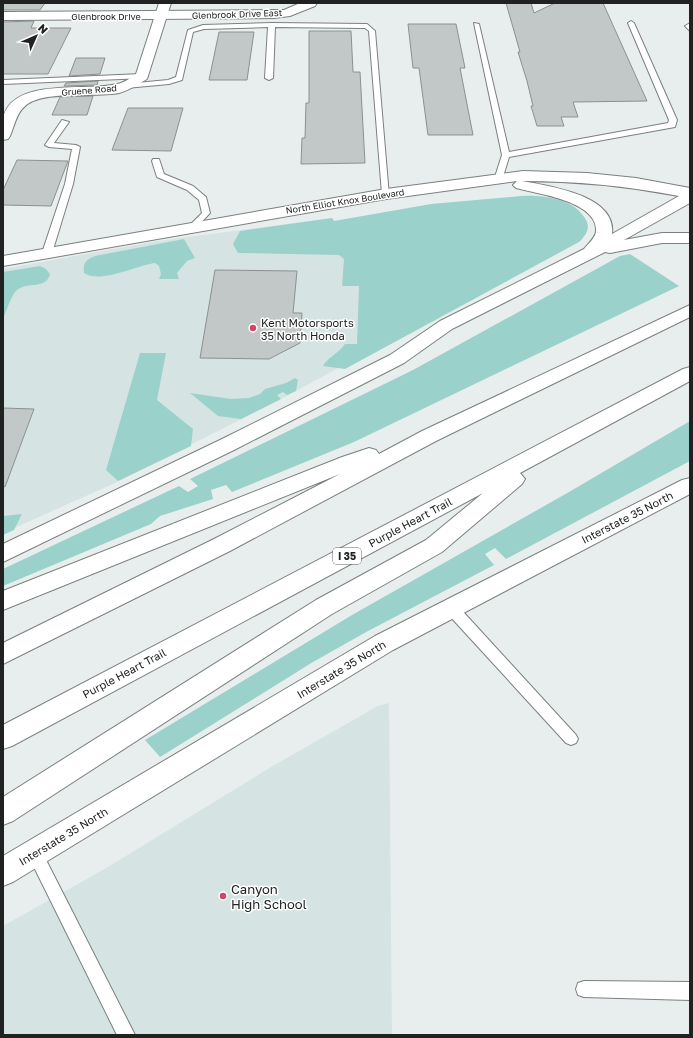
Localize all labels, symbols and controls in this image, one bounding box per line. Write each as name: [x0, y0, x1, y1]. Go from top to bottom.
street label: Glenbrook Drive East: [192, 7, 283, 21]
street label: Glenbrook Drive: [71, 11, 141, 22]
north arrow: [16, 16, 56, 56]
text: N: [36, 21, 51, 36]
street label: Gruene Road: [61, 82, 117, 98]
street label: North Elliot Knox Boulevard: [285, 186, 405, 216]
place label: Kent Motorsports 35 North Honda: [261, 316, 354, 342]
marker: Kent Motorsports 35 North Honda: [248, 323, 258, 333]
street label: Interstate 35 North: [579, 488, 675, 546]
street label: Purple Heart Trail: [366, 494, 454, 550]
road number: I 35: [333, 548, 361, 564]
street label: Interstate 35 North: [294, 637, 388, 701]
street label: Purple Heart Trail: [80, 645, 168, 701]
street label: Interstate 35 North: [16, 804, 110, 868]
place label: Canyon High School: [231, 881, 307, 912]
marker: Canyon High School: [218, 891, 228, 901]

